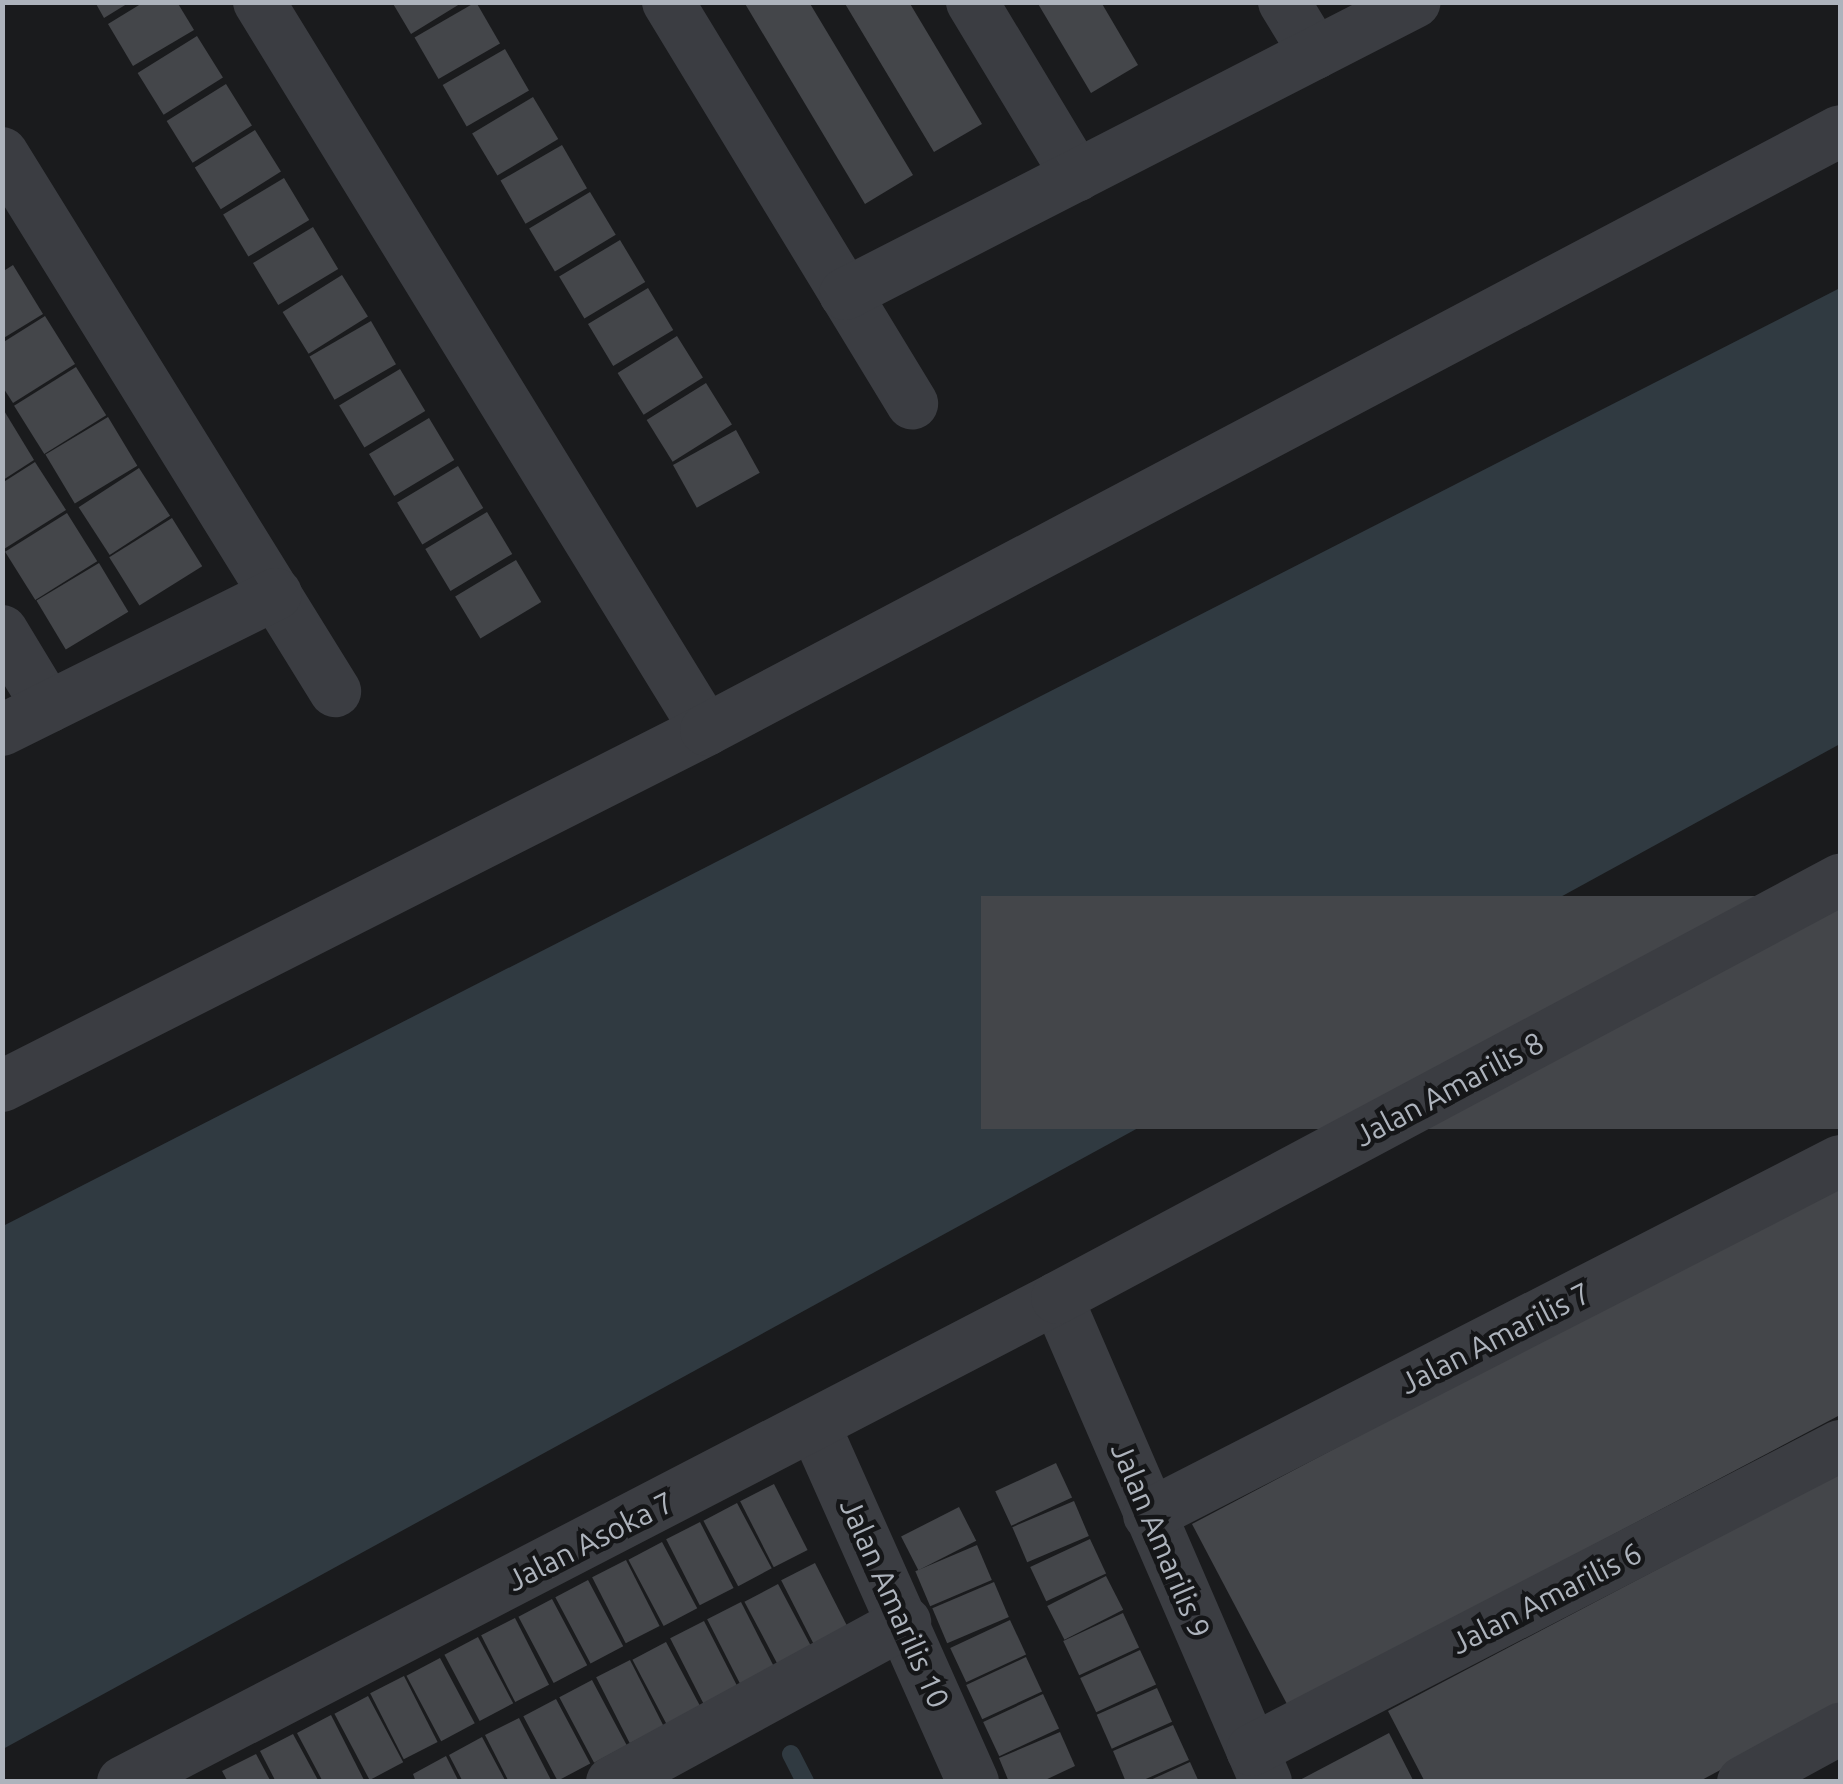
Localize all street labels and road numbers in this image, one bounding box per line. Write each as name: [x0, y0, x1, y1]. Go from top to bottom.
street label: Jalan Amarilis 8: [1348, 1024, 1550, 1154]
street label: Jalan Amarilis 7: [1394, 1275, 1596, 1401]
street label: Jalan Amarilis 9: [1104, 1437, 1218, 1643]
street label: Jalan Asoka 7: [501, 1484, 679, 1598]
street label: Jalan Amarilis 10: [833, 1493, 957, 1713]
street label: Jalan Amarilis 6: [1445, 1535, 1647, 1661]

